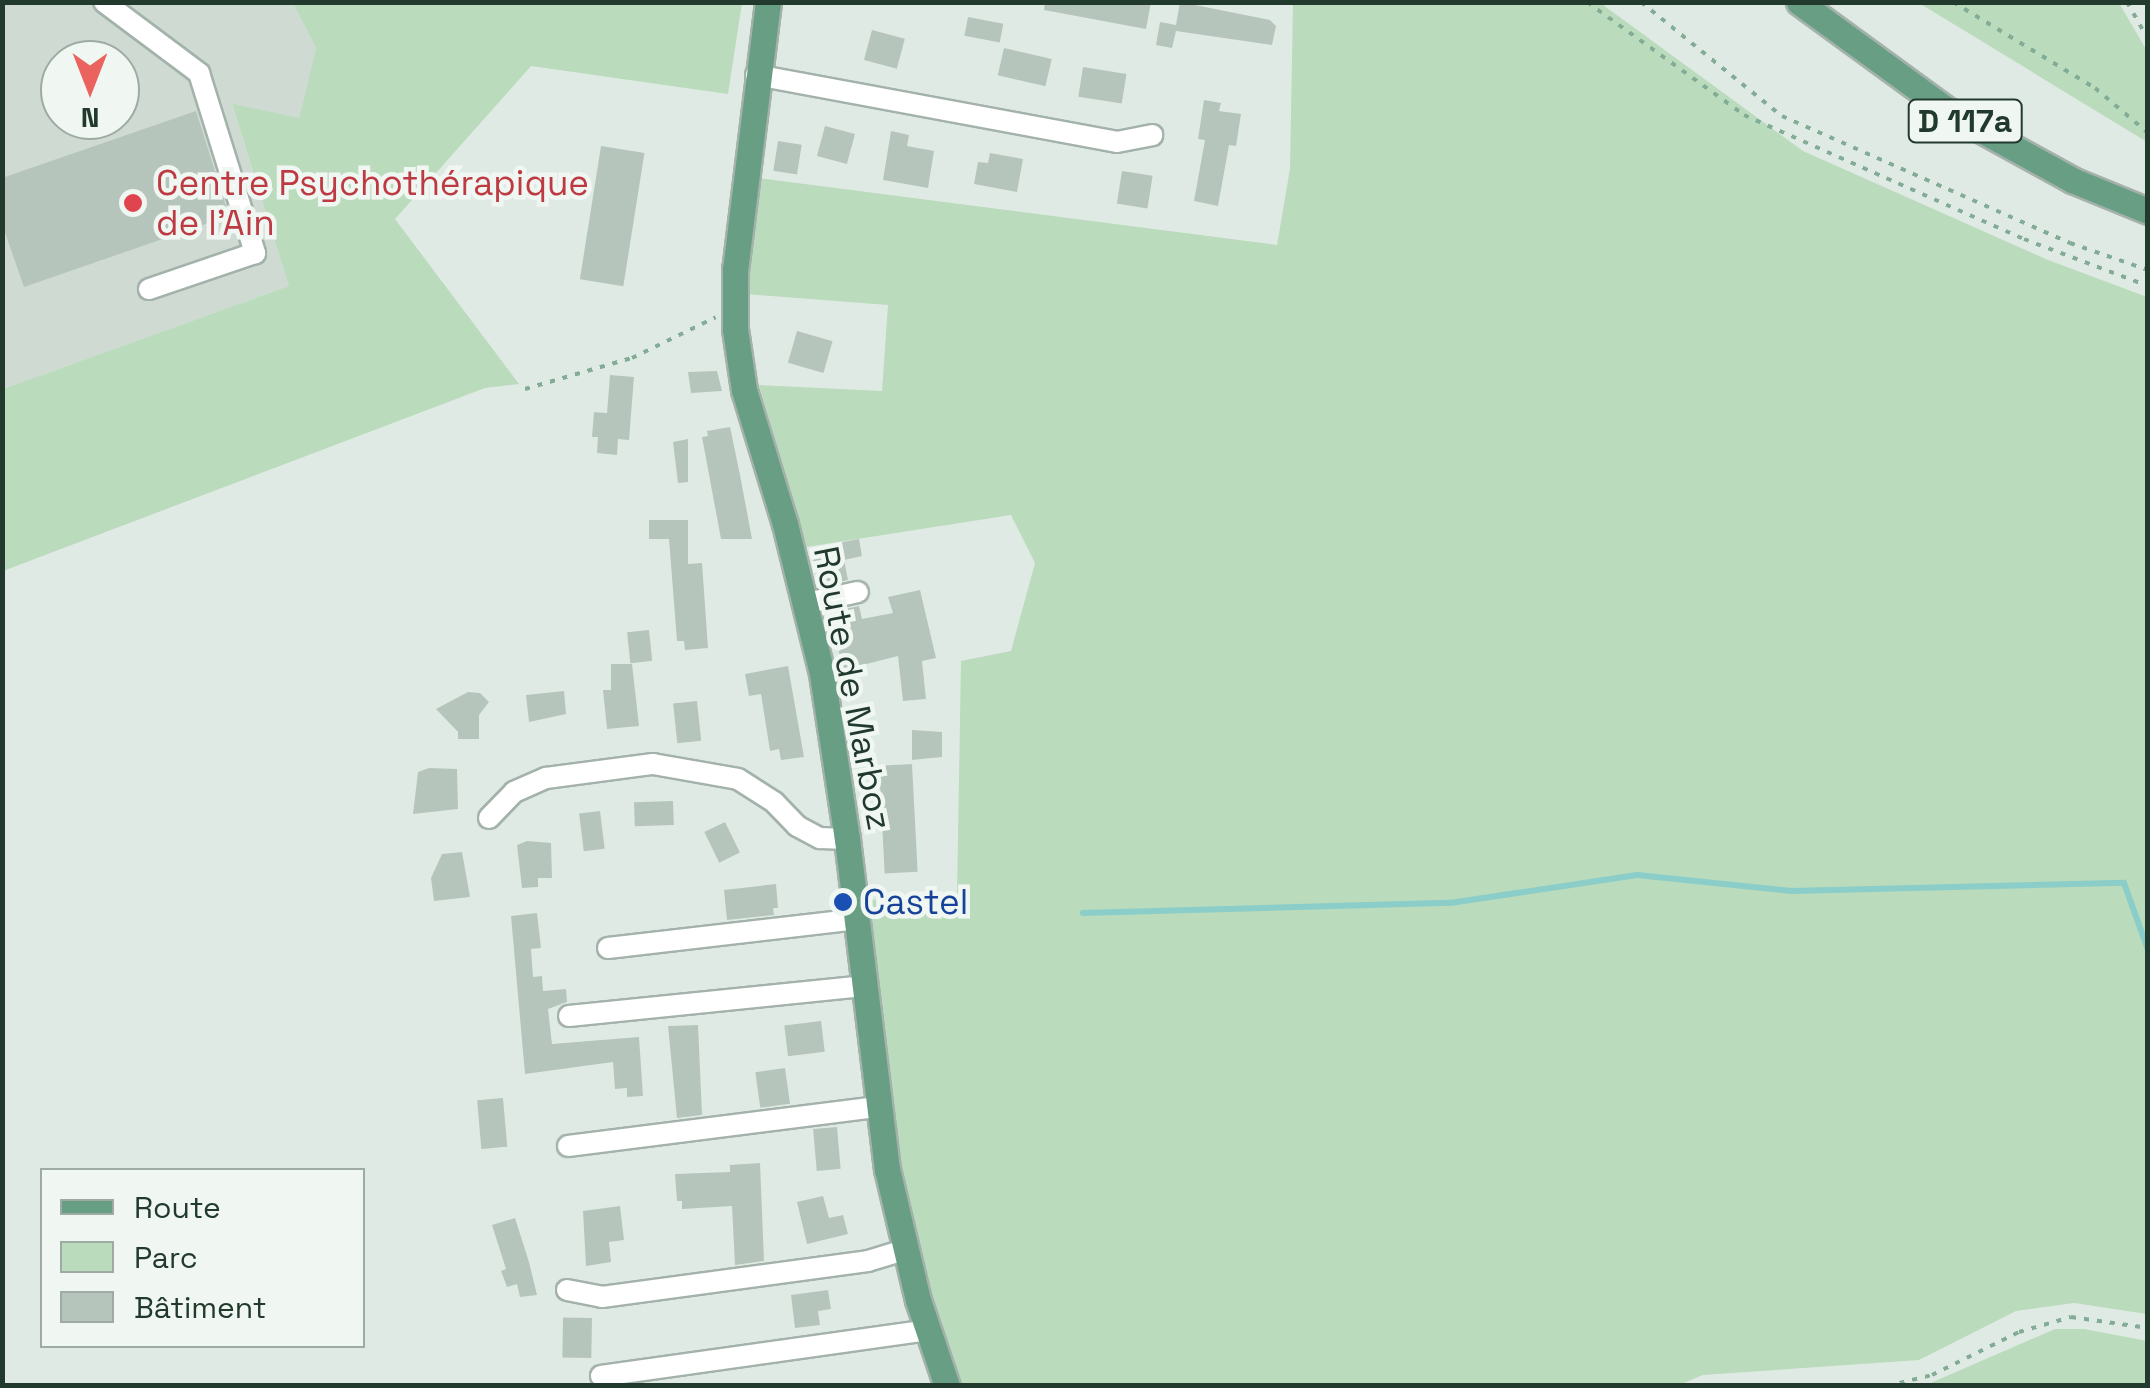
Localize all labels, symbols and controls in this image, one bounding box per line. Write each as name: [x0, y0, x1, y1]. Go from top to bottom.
north arrow: [40, 40, 140, 140]
road number: D 117a: [1908, 94, 2022, 148]
text: N: [81, 100, 99, 136]
place label: Centre Psychothérapique de l'Ain: [156, 162, 589, 244]
marker: Centre Psychothérapique de l'Ain: [120, 190, 146, 216]
street label: Route de Marboz: [805, 543, 901, 833]
place label: Castel: [863, 881, 968, 923]
marker: Castel: [832, 891, 854, 913]
legend: [40, 1168, 365, 1348]
text: Route: [134, 1188, 221, 1227]
text: Parc: [134, 1238, 198, 1277]
text: Bâtiment: [134, 1288, 267, 1327]

